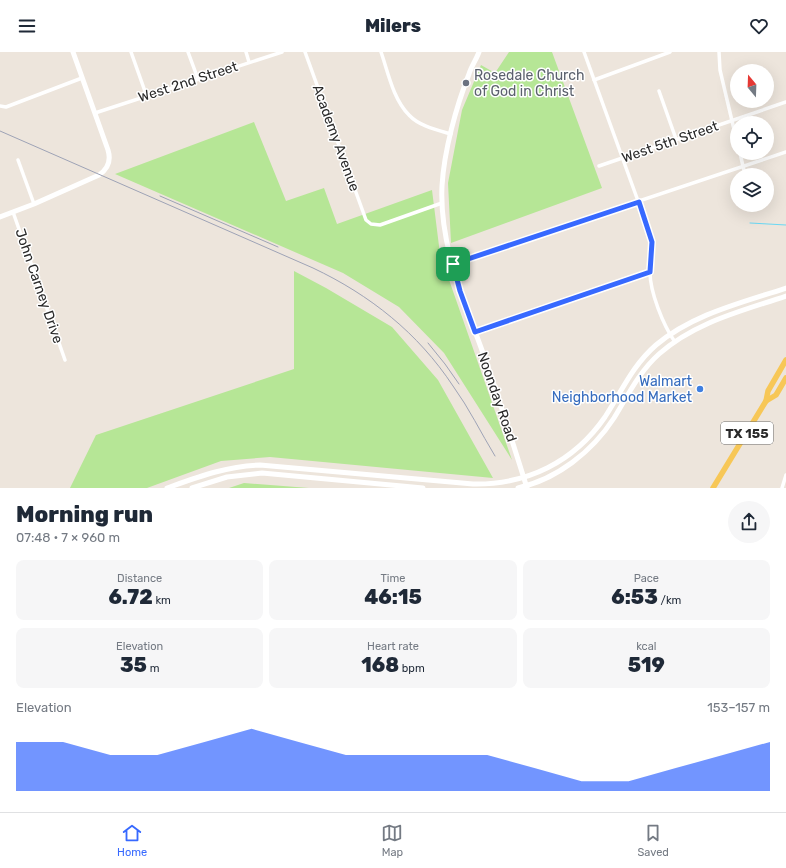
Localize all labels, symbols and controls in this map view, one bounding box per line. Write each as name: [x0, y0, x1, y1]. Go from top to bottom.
icon: menu: [16, 15, 38, 37]
text: Milers: [365, 15, 421, 37]
icon: heart: [748, 15, 770, 37]
street label: West 2nd Street: [136, 58, 240, 106]
north arrow: [730, 64, 774, 108]
map controls: [730, 64, 774, 212]
place label: Rosedale Church of God in Christ: [474, 67, 585, 100]
marker: Rosedale Church of God in Christ: [461, 78, 471, 88]
street label: Academy Avenue: [309, 82, 363, 194]
button: locate: [730, 116, 774, 160]
street label: West 5th Street: [619, 117, 721, 166]
button: layers: [730, 168, 774, 212]
street label: John Carney Drive: [11, 226, 67, 346]
pin: [436, 247, 470, 281]
icon: arrive: [442, 253, 464, 275]
street label: Noonday Road: [474, 350, 520, 444]
place label: Walmart Neighborhood Market: [552, 373, 693, 406]
marker: Walmart Neighborhood Market: [695, 384, 705, 394]
road number: TX 155: [721, 422, 773, 444]
text: Morning run: [16, 501, 153, 528]
button: share: [728, 501, 770, 543]
text: 07:48 · 7 × 960 m: [16, 530, 120, 545]
text: Distance: [117, 572, 162, 585]
text: Time: [381, 572, 405, 585]
text: Pace: [634, 572, 659, 585]
text: 6.72: [108, 585, 153, 609]
text: 46:15: [364, 585, 422, 609]
text: 6:53: [611, 585, 658, 609]
text: km: [153, 594, 171, 607]
text: /km: [658, 594, 681, 607]
text: Elevation: [116, 640, 163, 653]
text: Heart rate: [367, 640, 419, 653]
text: kcal: [636, 640, 656, 653]
text: 35: [120, 653, 147, 677]
text: 168: [361, 653, 399, 677]
text: 519: [628, 653, 665, 677]
text: m: [147, 662, 159, 675]
text: bpm: [399, 662, 425, 675]
text: Elevation: [16, 700, 72, 715]
text: 153–157 m: [707, 700, 770, 715]
tab: Home: [117, 822, 147, 859]
tab: Map: [381, 822, 403, 859]
tab: Saved: [638, 822, 669, 859]

